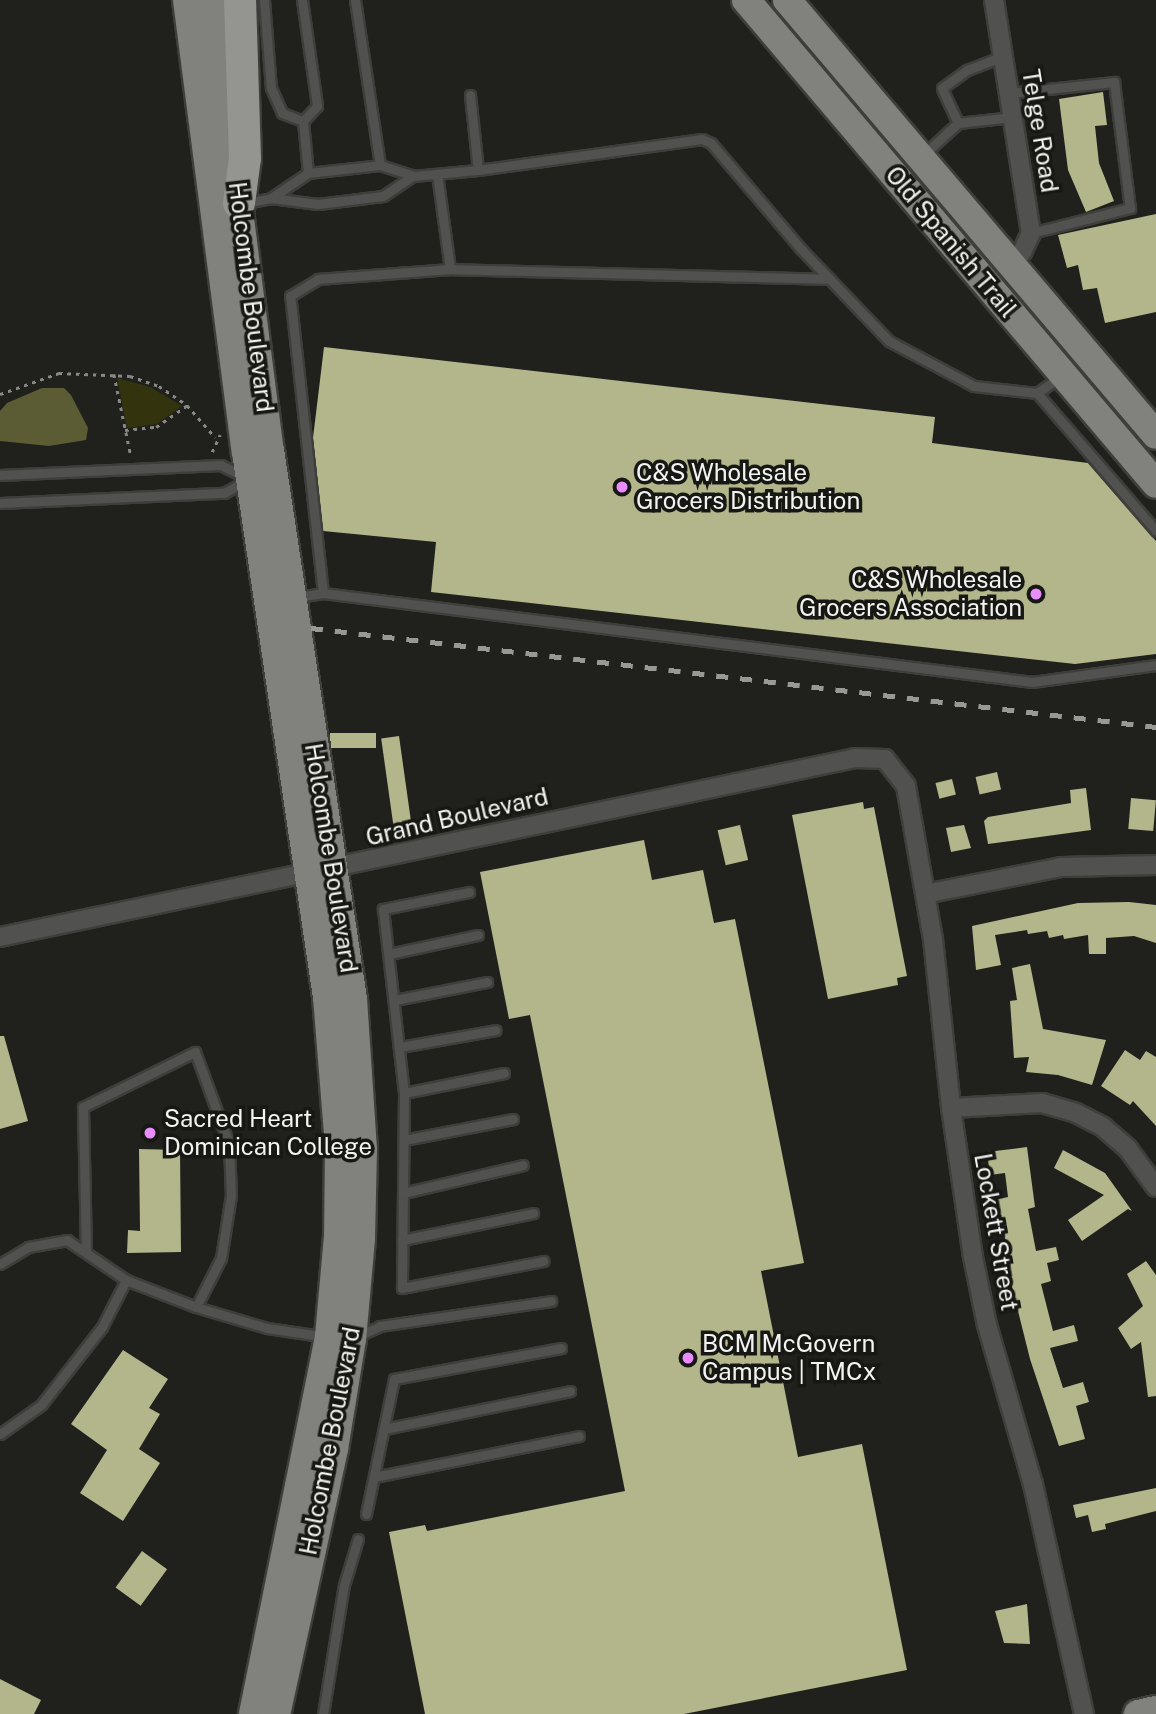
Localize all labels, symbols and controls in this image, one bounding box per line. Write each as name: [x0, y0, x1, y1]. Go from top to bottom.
street label: Telge Road: [1016, 67, 1064, 195]
street label: Old Spanish Trail: [879, 161, 1023, 323]
street label: Holcombe Boulevard: [223, 180, 279, 414]
place label: C&S Wholesale Grocers Distribution: [636, 459, 860, 515]
marker: C&S Wholesale Grocers Distribution: [614, 479, 630, 495]
place label: C&S Wholesale Grocers Association: [799, 566, 1022, 622]
marker: C&S Wholesale Grocers Association: [1028, 586, 1044, 602]
street label: Holcombe Boulevard: [299, 741, 363, 975]
street label: Grand Boulevard: [363, 782, 551, 852]
place label: Sacred Heart Dominican College: [164, 1105, 372, 1161]
marker: Sacred Heart Dominican College: [142, 1125, 158, 1141]
street label: Lockett Street: [968, 1151, 1024, 1313]
street label: Holcombe Boulevard: [294, 1324, 366, 1558]
place label: BCM McGovern Campus | TMCx: [702, 1330, 876, 1386]
marker: BCM McGovern Campus | TMCx: [680, 1350, 696, 1366]

